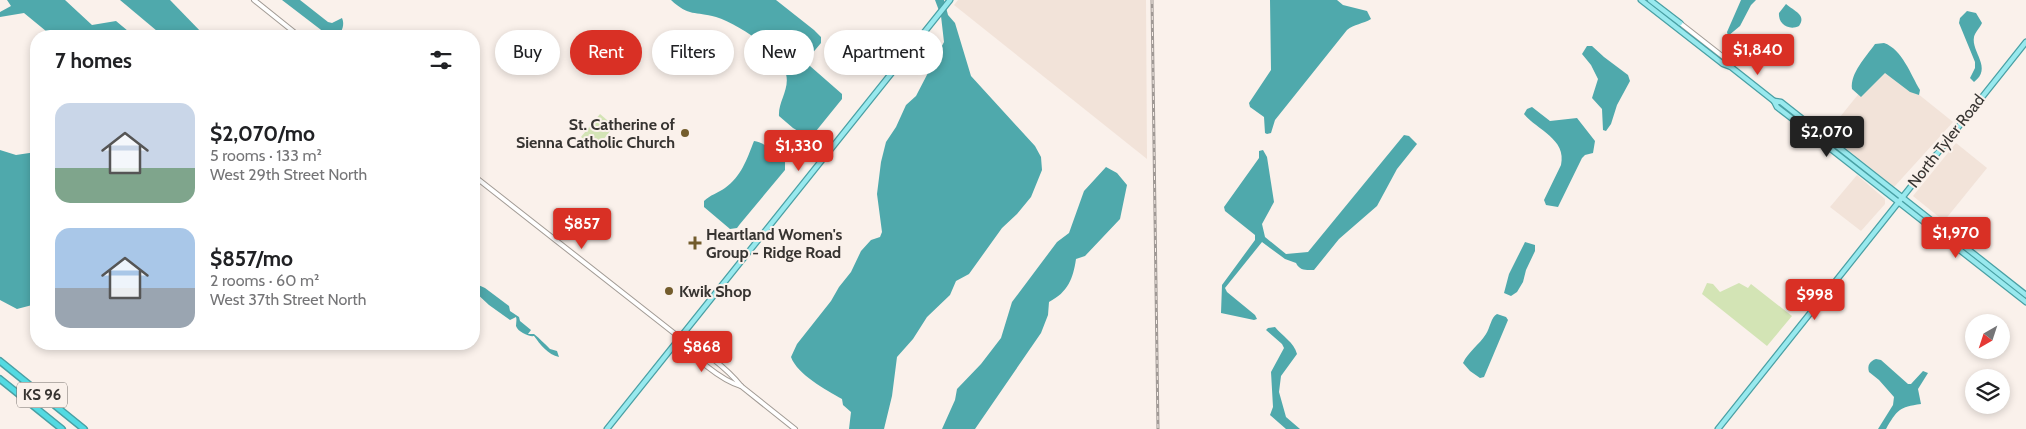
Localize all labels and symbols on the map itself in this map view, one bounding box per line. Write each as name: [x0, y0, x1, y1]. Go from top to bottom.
pin: $1,840: [1717, 34, 1799, 76]
street label: North Tyler Road: [1904, 91, 1988, 191]
place label: St. Catherine of Sienna Catholic Church: [516, 115, 676, 152]
pin: $2,070: [1786, 116, 1868, 158]
marker: St. Catherine of Sienna Catholic Church: [679, 127, 691, 139]
pin: $1,330: [758, 130, 840, 172]
pin: $857: [552, 208, 612, 250]
pin: $1,970: [1915, 216, 1997, 259]
place label: Heartland Women's Group - Ridge Road: [706, 225, 843, 262]
marker: Heartland Women's Group - Ridge Road: [688, 236, 702, 250]
pin: $998: [1785, 278, 1845, 321]
place label: Kwik Shop: [679, 282, 751, 301]
marker: Kwik Shop: [663, 285, 675, 297]
north arrow: [1965, 314, 2010, 359]
pin: $868: [672, 330, 732, 373]
road number: KS 96: [17, 382, 67, 408]

